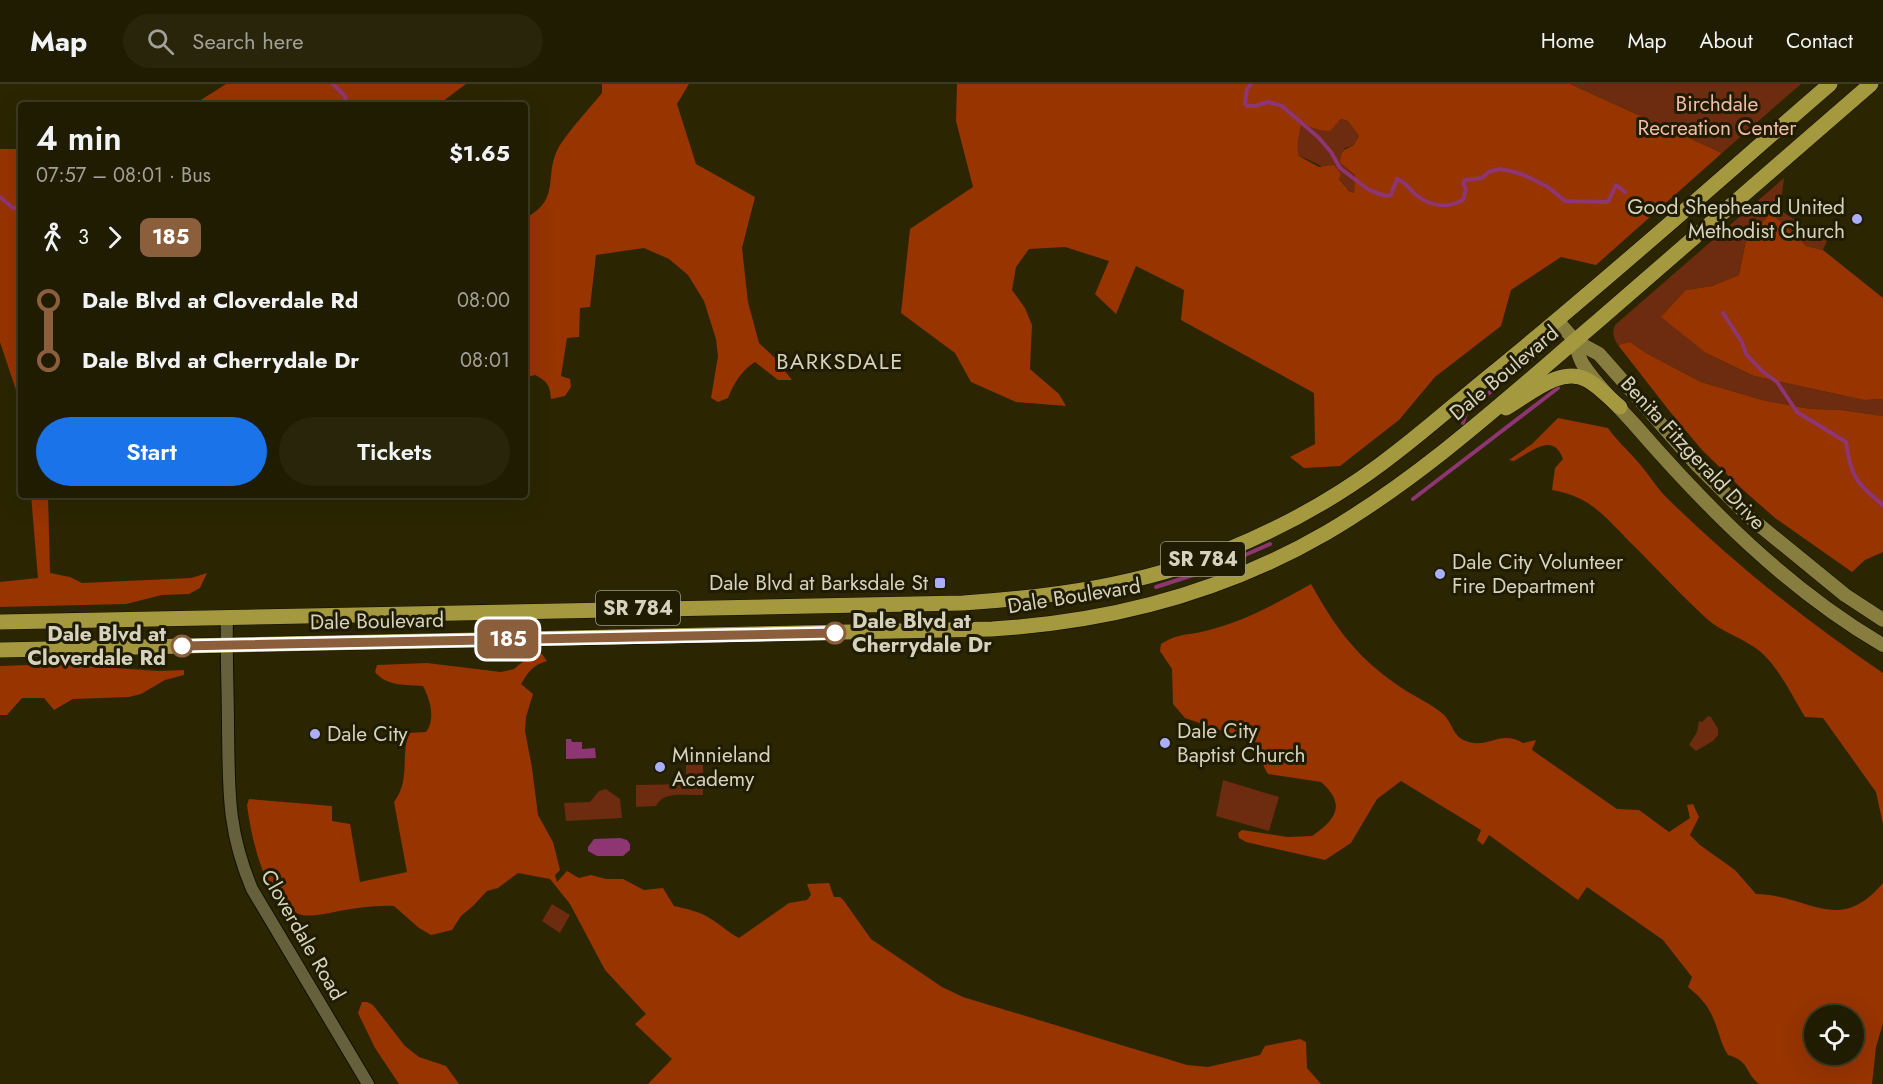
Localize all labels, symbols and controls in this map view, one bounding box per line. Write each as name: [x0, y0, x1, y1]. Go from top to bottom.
search box: [123, 14, 543, 68]
text: Map: [30, 21, 87, 62]
icon: search: [144, 25, 177, 58]
text: Search here: [192, 25, 304, 57]
text: Home: [1541, 26, 1594, 56]
text: Map: [1627, 26, 1667, 56]
text: About: [1700, 26, 1753, 56]
text: Contact: [1786, 26, 1853, 56]
park label: Birchdale Recreation Center: [1638, 89, 1797, 143]
text: 4 min: [36, 115, 122, 162]
text: $1.65: [449, 137, 510, 169]
text: 07:57 – 08:01 · Bus: [36, 161, 211, 190]
place label: Good Shepheard United Methodist Church: [1627, 192, 1845, 246]
marker: Good Shepheard United Methodist Church: [1850, 212, 1864, 226]
icon: walk: [36, 221, 69, 254]
icon: forward: [98, 221, 131, 254]
text: 185: [152, 222, 189, 252]
text: 3: [78, 223, 89, 252]
text: Dale Blvd at Cloverdale Rd: [82, 284, 358, 316]
text: 08:00: [457, 286, 510, 315]
street label: Dale Boulevard: [1443, 318, 1565, 428]
text: Dale Blvd at Cherrydale Dr: [82, 344, 359, 376]
district label: BARKSDALE: [776, 345, 904, 377]
text: 08:01: [460, 346, 510, 375]
street label: Benita Fitzgerald Drive: [1614, 369, 1773, 537]
button: Start: [36, 417, 267, 486]
button: Tickets: [279, 417, 510, 486]
road number: SR 784: [1161, 542, 1245, 576]
place label: Dale City Volunteer Fire Department: [1452, 547, 1624, 601]
marker: Dale City Volunteer Fire Department: [1433, 567, 1447, 581]
place label: Dale Blvd at Barksdale St: [709, 568, 928, 598]
street label: Dale Boulevard: [1005, 571, 1143, 621]
marker: Dale Blvd at Barksdale St: [933, 576, 947, 590]
road number: SR 784: [596, 591, 680, 625]
street label: Dale Boulevard: [310, 605, 444, 637]
place label: Dale Blvd at Cherrydale Dr: [852, 606, 992, 660]
place label: Dale Blvd at Cloverdale Rd: [27, 619, 166, 673]
line badge: 185: [474, 620, 542, 658]
marker: Dale Blvd at Cherrydale Dr: [824, 622, 846, 644]
text: 185: [489, 624, 527, 654]
marker: Dale Blvd at Cloverdale Rd: [171, 635, 193, 657]
place label: Dale City Baptist Church: [1177, 716, 1305, 770]
place label: Dale City: [327, 719, 408, 749]
marker: Dale City: [308, 727, 322, 741]
marker: Dale City Baptist Church: [1158, 736, 1172, 750]
place label: Minnieland Academy: [672, 740, 771, 794]
marker: Minnieland Academy: [653, 760, 667, 774]
street label: Cloverdale Road: [253, 864, 353, 1006]
map controls: [1804, 1005, 1864, 1065]
button: locate: [1804, 1005, 1864, 1065]

